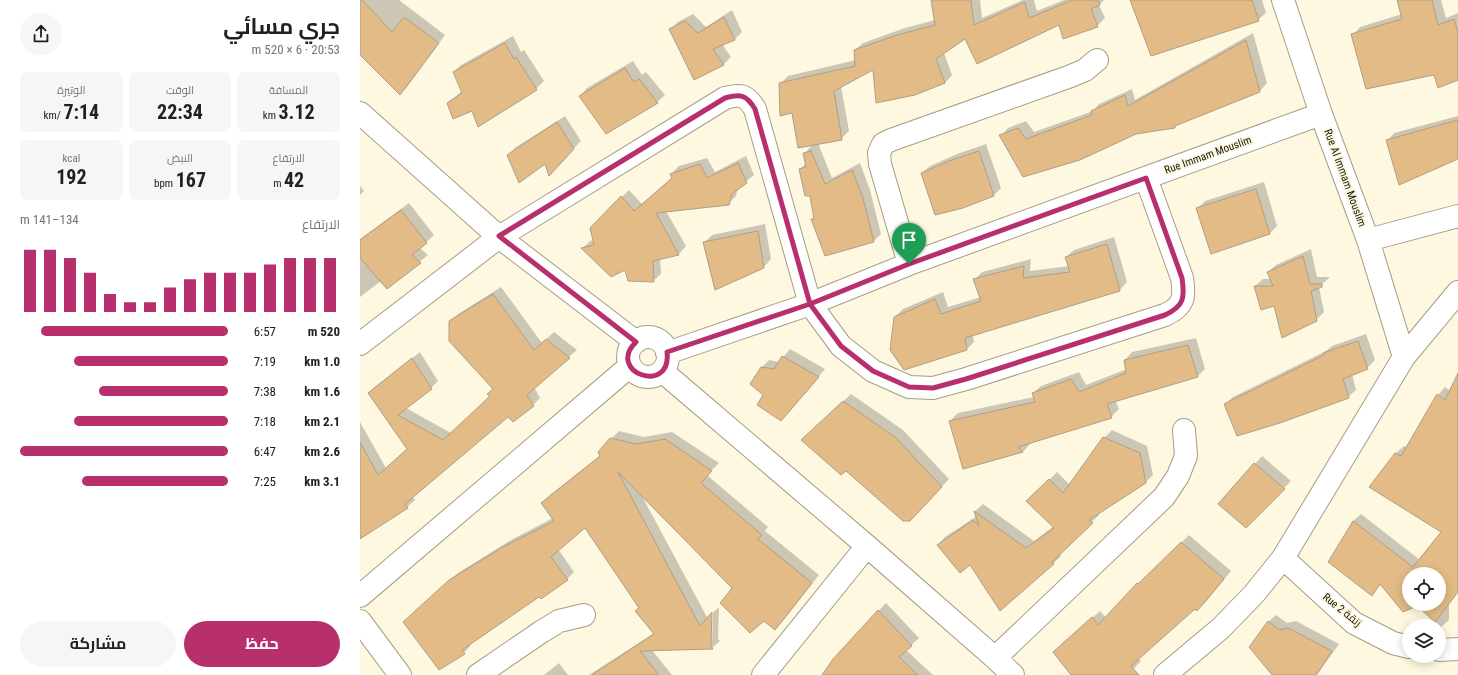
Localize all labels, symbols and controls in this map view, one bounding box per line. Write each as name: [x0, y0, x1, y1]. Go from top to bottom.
button: share: [20, 13, 62, 55]
text: جري مسائي: [223, 14, 340, 39]
text: 20:53 · 6 × 520 m: [252, 42, 340, 57]
text: الوتيرة: [57, 84, 85, 97]
text: الوقت: [166, 84, 194, 97]
text: المسافة: [269, 84, 308, 97]
text: 7:14: [63, 100, 99, 124]
text: 22:34: [157, 100, 203, 124]
text: 3.12: [278, 100, 315, 124]
text: /km: [44, 109, 63, 122]
text: km: [263, 109, 278, 122]
street label: Rue Al Immam Mouslim: [1321, 127, 1369, 229]
street label: Rue Immam Mouslim: [1163, 133, 1253, 177]
text: kcal: [62, 152, 80, 165]
text: النبض: [167, 152, 193, 165]
text: الارتفاع: [273, 152, 305, 165]
text: 192: [56, 165, 87, 189]
text: 167: [176, 168, 206, 192]
text: 42: [284, 168, 304, 192]
text: bpm: [154, 177, 176, 190]
text: m: [273, 177, 284, 190]
text: 134–141 m: [20, 212, 79, 227]
text: الارتفاع: [302, 217, 340, 232]
pin: [892, 223, 926, 264]
icon: arrive: [898, 229, 920, 251]
text: 6:57: [254, 324, 276, 339]
text: 520 m: [308, 324, 340, 339]
text: 7:19: [254, 354, 276, 369]
text: 1.0 km: [304, 354, 340, 369]
text: 7:38: [254, 384, 276, 399]
text: 1.6 km: [304, 384, 340, 399]
text: 7:18: [254, 414, 276, 429]
text: 2.1 km: [304, 414, 340, 429]
text: 6:47: [254, 444, 276, 459]
text: 2.6 km: [304, 444, 340, 459]
text: 7:25: [254, 474, 276, 489]
text: 3.1 km: [304, 474, 340, 489]
map controls: [1402, 567, 1446, 663]
button: locate: [1402, 567, 1446, 611]
street label: Rue 2 زنقة: [1320, 590, 1364, 630]
button: layers: [1402, 619, 1446, 663]
button: مشاركة: [20, 621, 176, 667]
button: حفظ: [184, 621, 340, 667]

